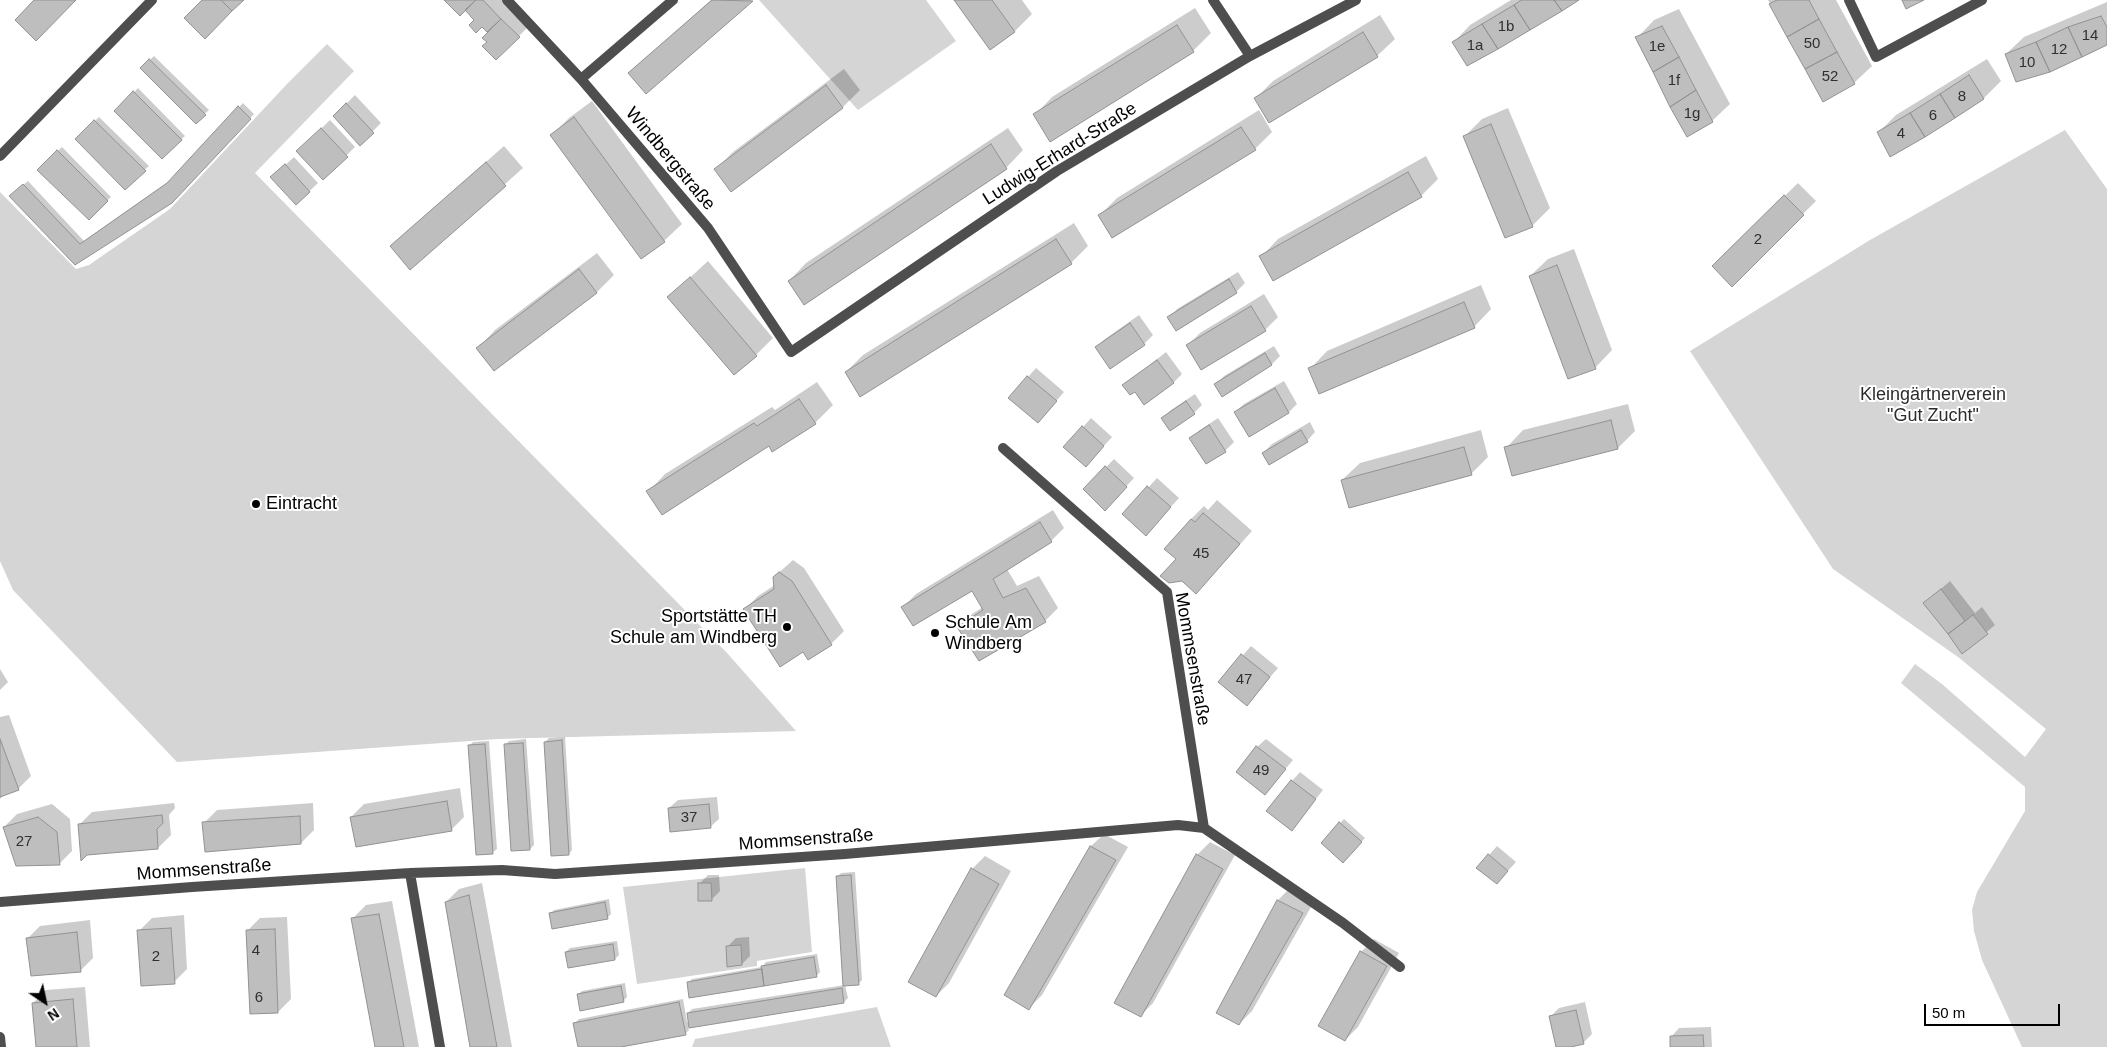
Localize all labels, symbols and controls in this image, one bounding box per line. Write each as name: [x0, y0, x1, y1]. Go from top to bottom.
house number: 1b: [1498, 18, 1514, 36]
house number: 14: [2082, 27, 2098, 45]
house number: 50: [1804, 35, 1820, 53]
house number: 1a: [1467, 37, 1483, 55]
house number: 1e: [1649, 38, 1665, 56]
house number: 12: [2051, 41, 2067, 59]
house number: 10: [2019, 54, 2035, 72]
house number: 52: [1822, 68, 1838, 86]
house number: 1f: [1668, 72, 1680, 90]
house number: 8: [1958, 88, 1966, 106]
street label: Ludwig-Erhard-Straße: [979, 98, 1141, 210]
street label: Windbergstraße: [621, 103, 719, 215]
house number: 1g: [1684, 105, 1700, 123]
house number: 6: [1929, 107, 1937, 125]
house number: 4: [1897, 125, 1905, 143]
house number: 2: [1754, 231, 1762, 249]
park label: Kleingärtnerverein "Gut Zucht": [1860, 384, 2006, 426]
place label: Eintracht: [266, 493, 337, 515]
marker: Eintracht: [250, 498, 262, 510]
house number: 45: [1193, 545, 1209, 563]
street label: Mommsenstraße: [1170, 591, 1214, 727]
place label: Sportstätte TH Schule am Windberg: [610, 606, 777, 649]
place label: Schule Am Windberg: [945, 612, 1032, 654]
marker: Sportstätte TH Schule am Windberg: [781, 621, 793, 633]
marker: Schule Am Windberg: [929, 627, 941, 639]
house number: 47: [1236, 671, 1252, 689]
house number: 49: [1253, 762, 1269, 780]
house number: 37: [681, 809, 697, 827]
street label: Mommsenstraße: [738, 825, 874, 855]
house number: 27: [16, 833, 32, 851]
street label: Mommsenstraße: [136, 855, 272, 885]
house number: 4: [252, 942, 260, 960]
house number: 2: [152, 948, 160, 966]
north arrow: [20, 977, 70, 1027]
house number: 6: [255, 989, 263, 1007]
scale bar: [1927, 994, 2063, 1026]
text: 50 m: [1932, 1004, 1965, 1021]
text: N: [45, 1005, 62, 1024]

